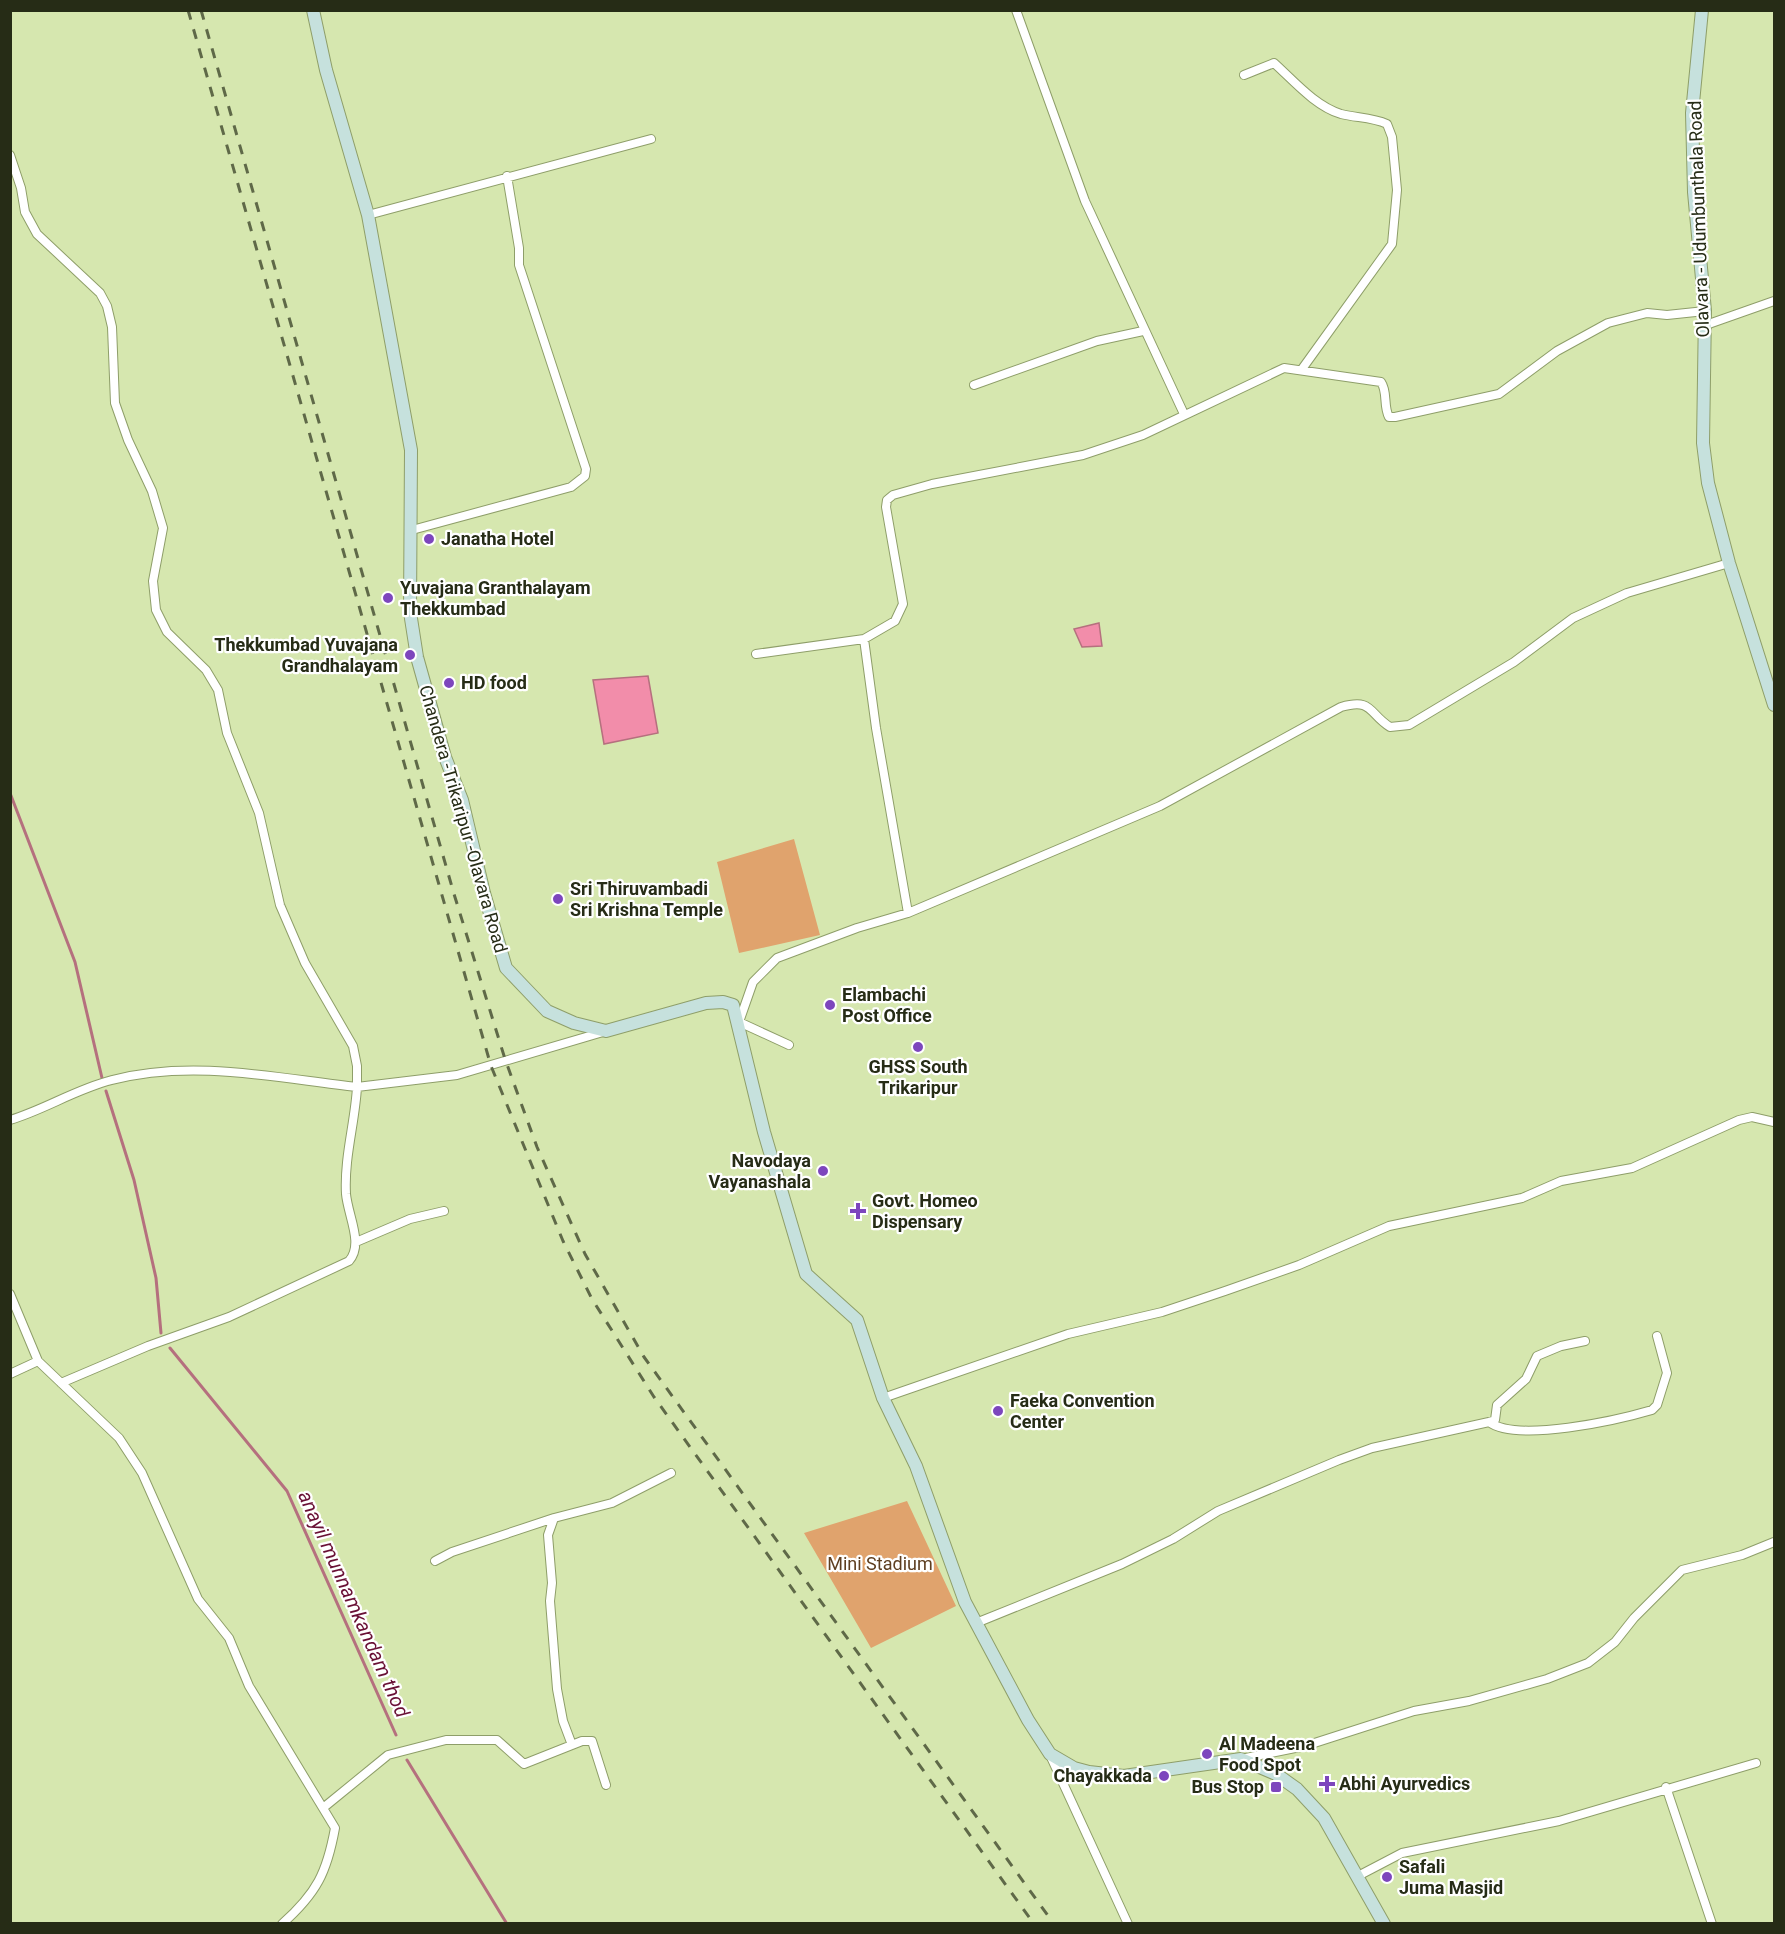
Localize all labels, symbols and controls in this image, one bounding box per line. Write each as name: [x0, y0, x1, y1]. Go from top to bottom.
street label: Olavara - Udumbunthala Road: [1684, 100, 1713, 338]
place label: Janatha Hotel: [441, 528, 554, 549]
marker: Janatha Hotel: [422, 532, 436, 546]
place label: Yuvajana Granthalayam Thekkumbad: [400, 577, 591, 619]
marker: Yuvajana Granthalayam Thekkumbad: [381, 591, 395, 605]
place label: Thekkumbad Yuvajana Grandhalayam: [214, 634, 398, 676]
marker: Thekkumbad Yuvajana Grandhalayam: [403, 648, 417, 662]
place label: HD food: [461, 672, 527, 693]
marker: HD food: [442, 676, 456, 690]
street label: Chandera -Trikaripur -Olavara Road: [415, 683, 512, 955]
place label: Sri Thiruvambadi Sri Krishna Temple: [570, 878, 723, 920]
marker: Sri Thiruvambadi Sri Krishna Temple: [551, 892, 565, 906]
place label: Elambachi Post Office: [842, 984, 932, 1026]
marker: Elambachi Post Office: [823, 998, 837, 1012]
marker: GHSS South Trikaripur: [911, 1040, 925, 1054]
place label: GHSS South Trikaripur: [868, 1056, 968, 1098]
place label: Navodaya Vayanashala: [709, 1150, 811, 1192]
marker: Navodaya Vayanashala: [816, 1164, 830, 1178]
place label: Govt. Homeo Dispensary: [872, 1190, 978, 1232]
marker: Govt. Homeo Dispensary: [849, 1202, 867, 1220]
place label: Faeka Convention Center: [1010, 1390, 1155, 1432]
marker: Faeka Convention Center: [991, 1404, 1005, 1418]
water label: anayil munnamkandam thod: [293, 1487, 415, 1722]
park label: Mini Stadium: [827, 1553, 933, 1574]
place label: Al Madeena Food Spot: [1219, 1733, 1315, 1775]
marker: Al Madeena Food Spot: [1200, 1747, 1214, 1761]
place label: Chayakkada: [1053, 1765, 1152, 1786]
marker: Chayakkada: [1157, 1769, 1171, 1783]
place label: Abhi Ayurvedics: [1339, 1773, 1470, 1794]
place label: Bus Stop: [1191, 1776, 1264, 1797]
marker: Abhi Ayurvedics: [1320, 1777, 1334, 1791]
marker: Bus Stop: [1269, 1780, 1283, 1794]
place label: Safali Juma Masjid: [1399, 1856, 1503, 1898]
marker: Safali Juma Masjid: [1380, 1870, 1394, 1884]

